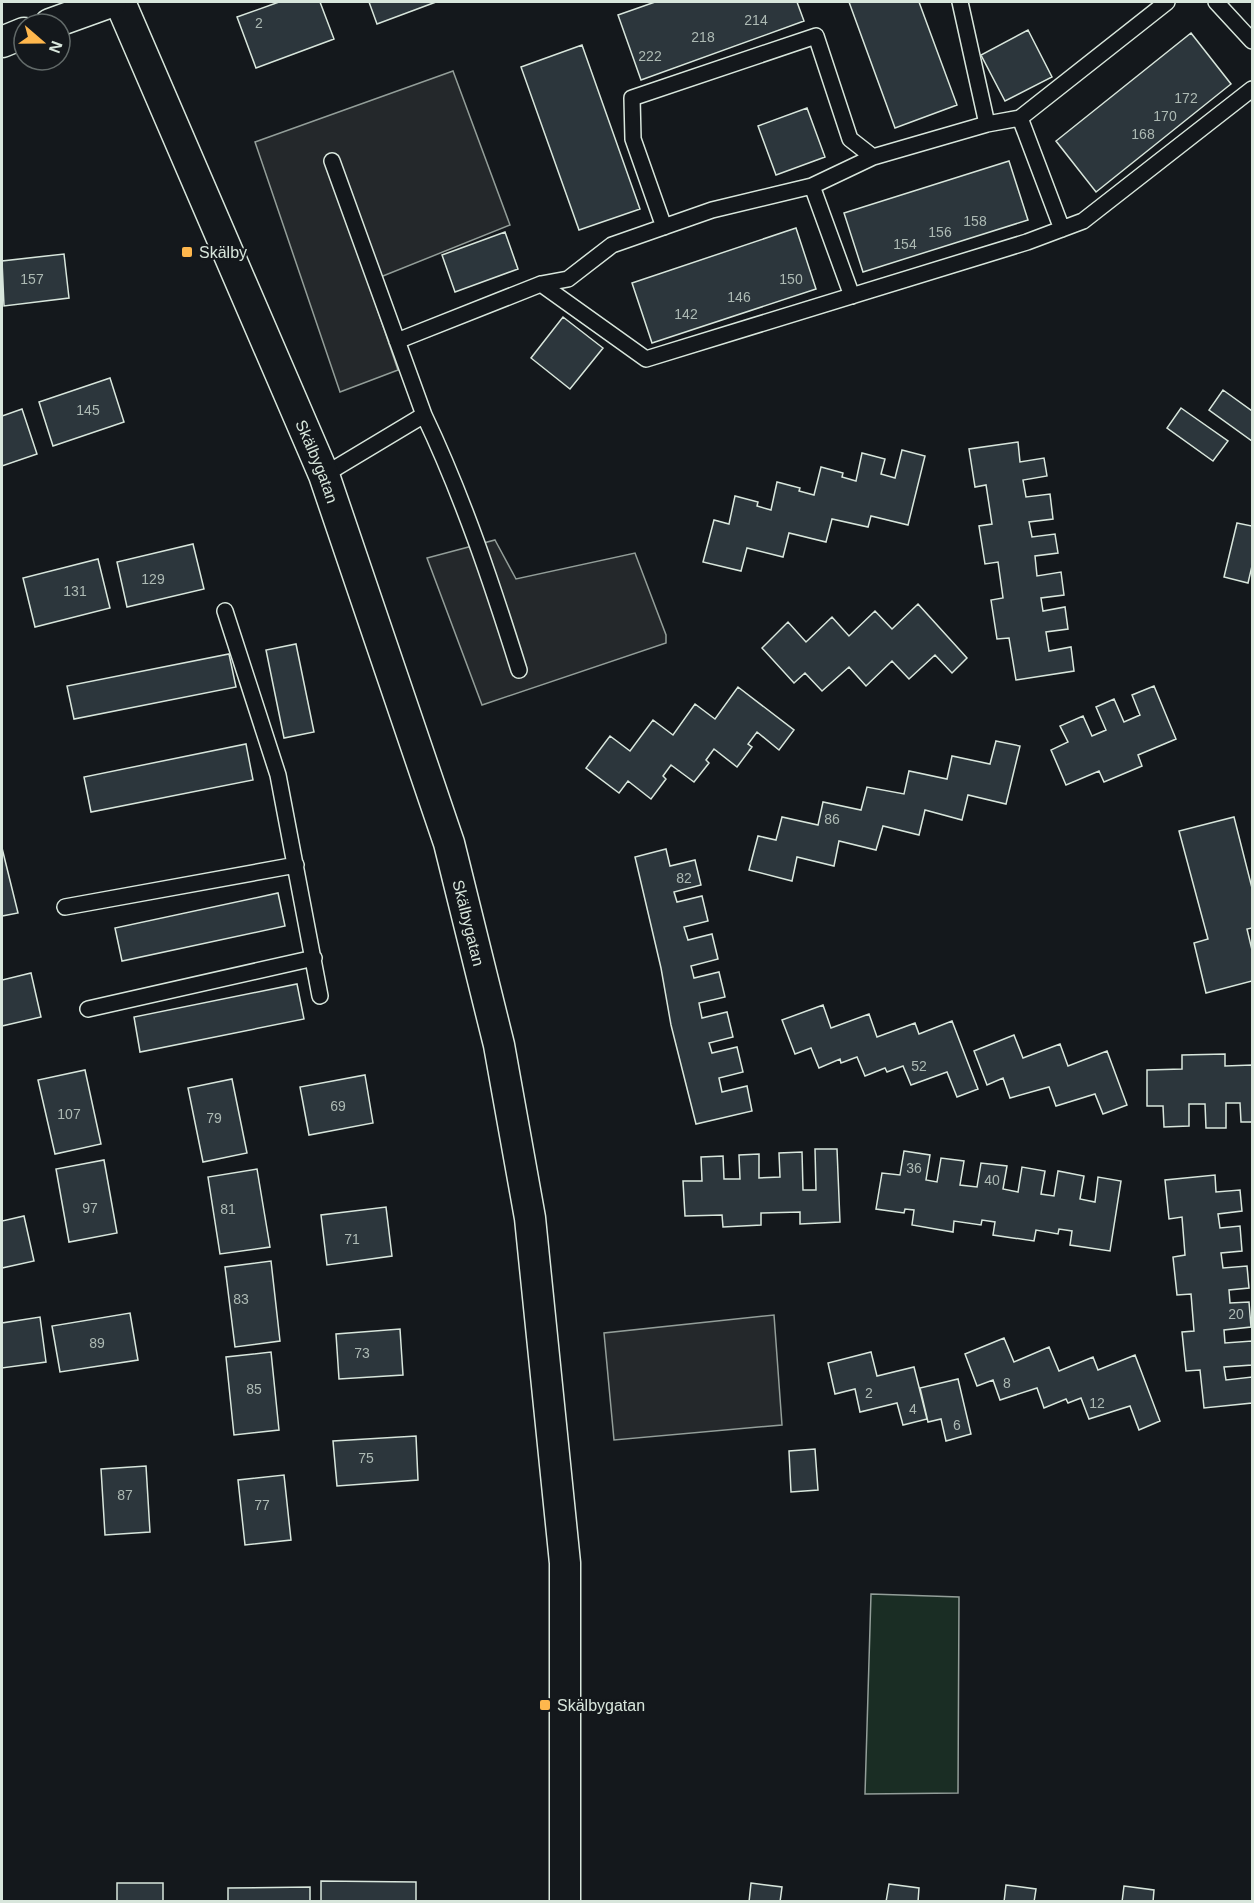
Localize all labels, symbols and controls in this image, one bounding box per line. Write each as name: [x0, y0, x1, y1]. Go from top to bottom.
north arrow: [12, 12, 72, 72]
house number: 214: [744, 12, 768, 28]
house number: 2: [255, 15, 263, 31]
house number: 218: [691, 29, 715, 45]
text: N: [46, 39, 66, 55]
house number: 222: [638, 48, 662, 64]
house number: 172: [1174, 90, 1198, 106]
house number: 170: [1153, 108, 1177, 124]
house number: 168: [1131, 126, 1155, 142]
house number: 158: [963, 213, 987, 229]
house number: 156: [928, 224, 952, 240]
house number: 154: [893, 236, 917, 252]
place label: Skälby: [199, 244, 247, 261]
marker: Skälby: [180, 245, 194, 259]
house number: 157: [20, 271, 44, 287]
house number: 150: [779, 271, 803, 287]
house number: 146: [727, 289, 751, 305]
house number: 142: [674, 306, 698, 322]
house number: 145: [76, 402, 100, 418]
street label: Skälbygatan: [292, 417, 341, 505]
house number: 129: [141, 571, 165, 587]
house number: 131: [63, 583, 87, 599]
house number: 86: [824, 811, 840, 827]
house number: 82: [676, 870, 692, 886]
street label: Skälbygatan: [449, 878, 487, 968]
house number: 52: [911, 1058, 927, 1074]
house number: 69: [330, 1098, 346, 1114]
house number: 107: [57, 1106, 81, 1122]
house number: 79: [206, 1110, 222, 1126]
house number: 36: [906, 1160, 922, 1176]
house number: 40: [984, 1172, 1000, 1188]
house number: 97: [82, 1200, 98, 1216]
house number: 81: [220, 1201, 236, 1217]
house number: 71: [344, 1231, 360, 1247]
house number: 83: [233, 1291, 249, 1307]
house number: 20: [1228, 1306, 1244, 1322]
house number: 89: [89, 1335, 105, 1351]
house number: 73: [354, 1345, 370, 1361]
house number: 8: [1003, 1375, 1011, 1391]
house number: 85: [246, 1381, 262, 1397]
house number: 2: [865, 1385, 873, 1401]
house number: 12: [1089, 1395, 1105, 1411]
house number: 4: [909, 1401, 917, 1417]
house number: 6: [953, 1417, 961, 1433]
house number: 75: [358, 1450, 374, 1466]
house number: 87: [117, 1487, 133, 1503]
house number: 77: [254, 1497, 270, 1513]
place label: Skälbygatan: [557, 1697, 645, 1714]
marker: Skälbygatan: [538, 1698, 552, 1712]

